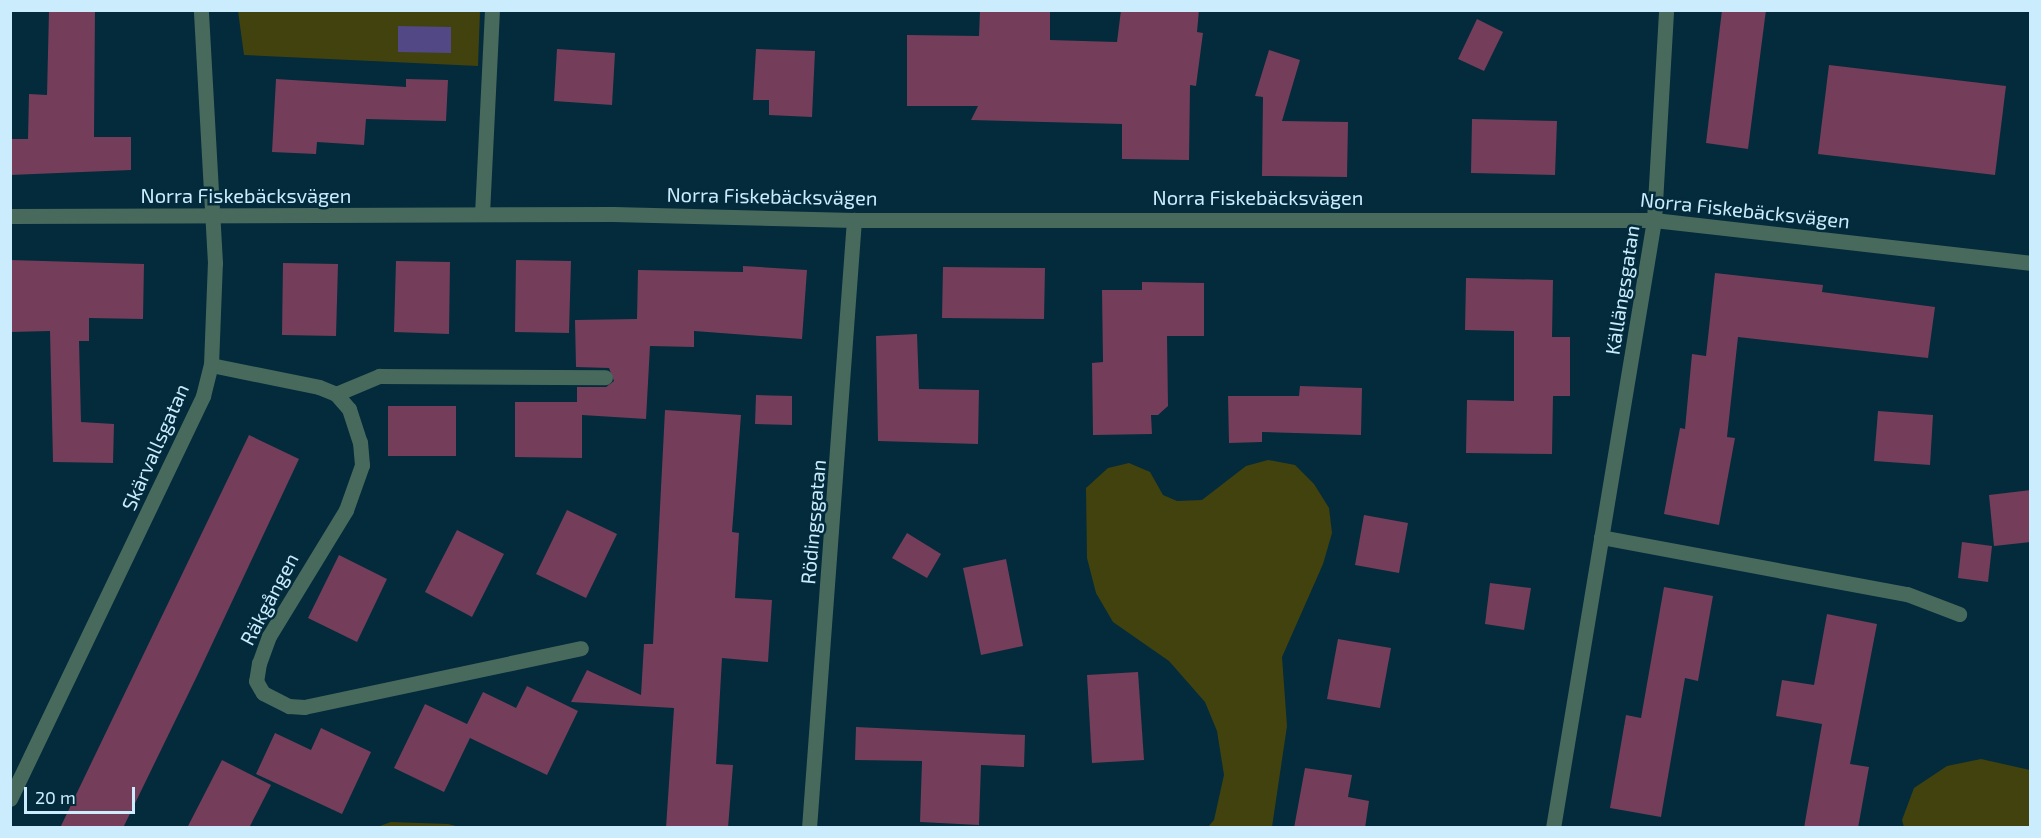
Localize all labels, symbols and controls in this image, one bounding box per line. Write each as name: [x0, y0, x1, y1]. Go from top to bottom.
street label: Norra Fiskebäcksvägen: [666, 182, 878, 210]
street label: Norra Fiskebäcksvägen: [141, 183, 351, 207]
street label: Norra Fiskebäcksvägen: [1153, 185, 1363, 209]
street label: Norra Fiskebäcksvägen: [1639, 187, 1851, 233]
street label: Källängsgatan: [1600, 223, 1644, 357]
street label: Skärvallsgatan: [116, 380, 194, 514]
street label: Rödingsgatan: [796, 459, 830, 585]
street label: Räkgången: [235, 549, 303, 649]
scale bar: [27, 775, 138, 813]
text: 20 m: [35, 786, 76, 808]

